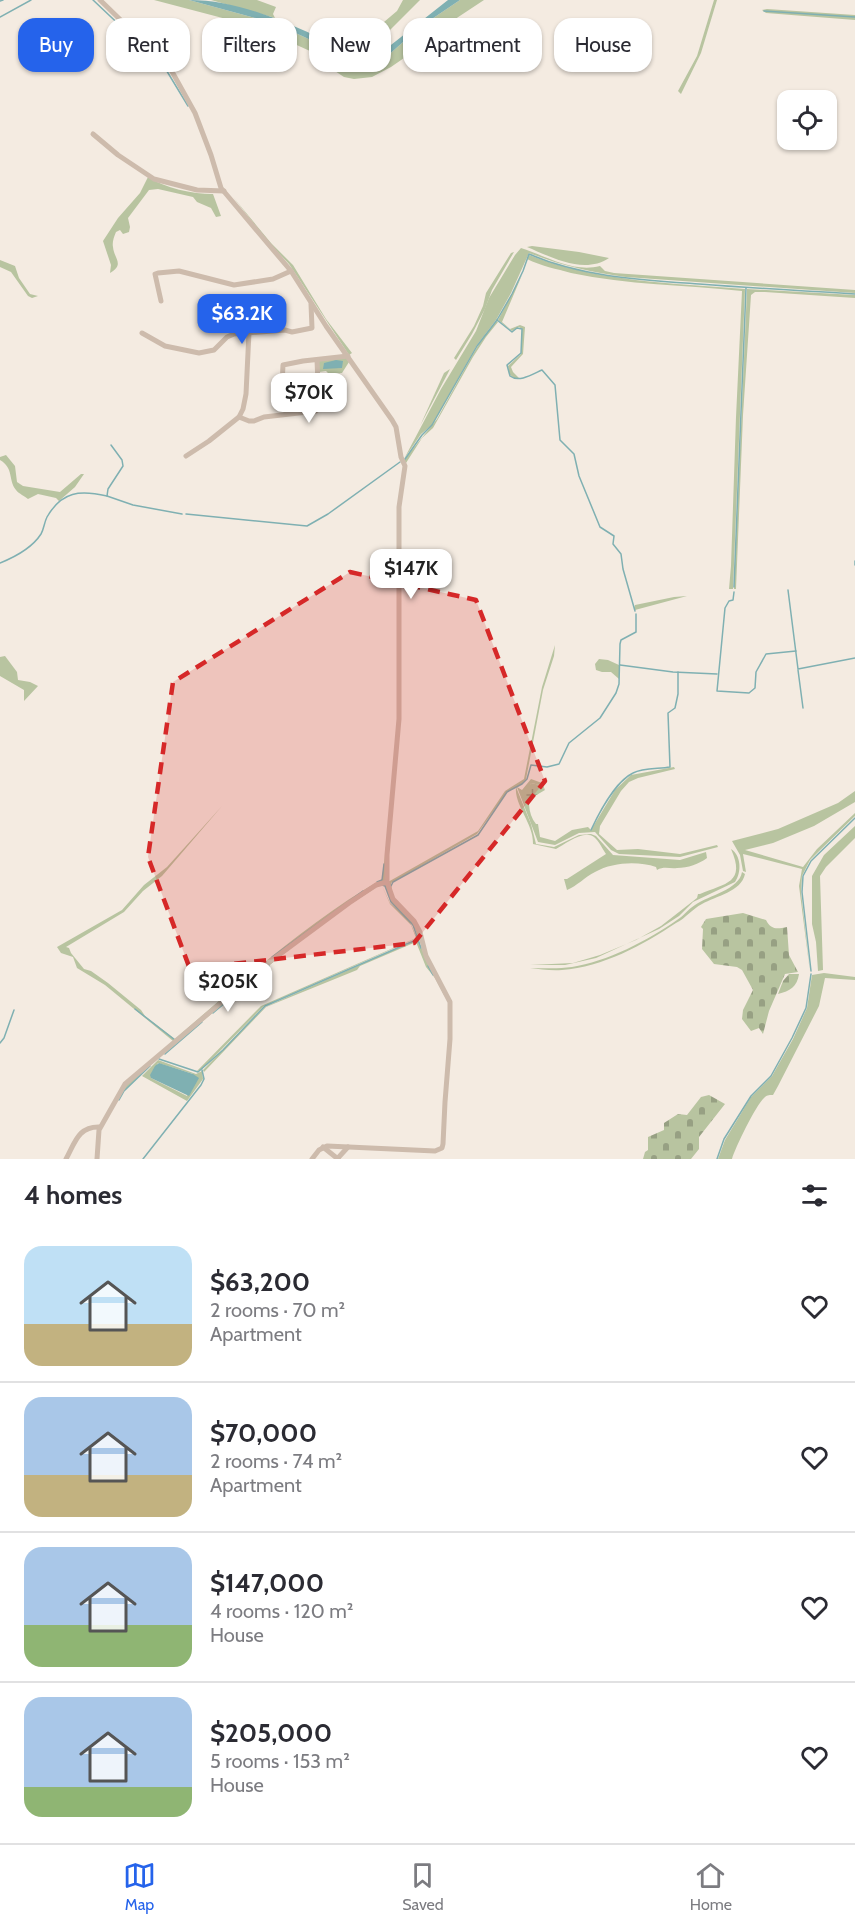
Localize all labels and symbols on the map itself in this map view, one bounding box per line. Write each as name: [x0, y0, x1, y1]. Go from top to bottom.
pin: $63.2K: [193, 294, 291, 345]
pin: $70K: [273, 373, 345, 424]
pin: $147K: [369, 549, 453, 600]
pin: $205K: [186, 962, 270, 1013]

